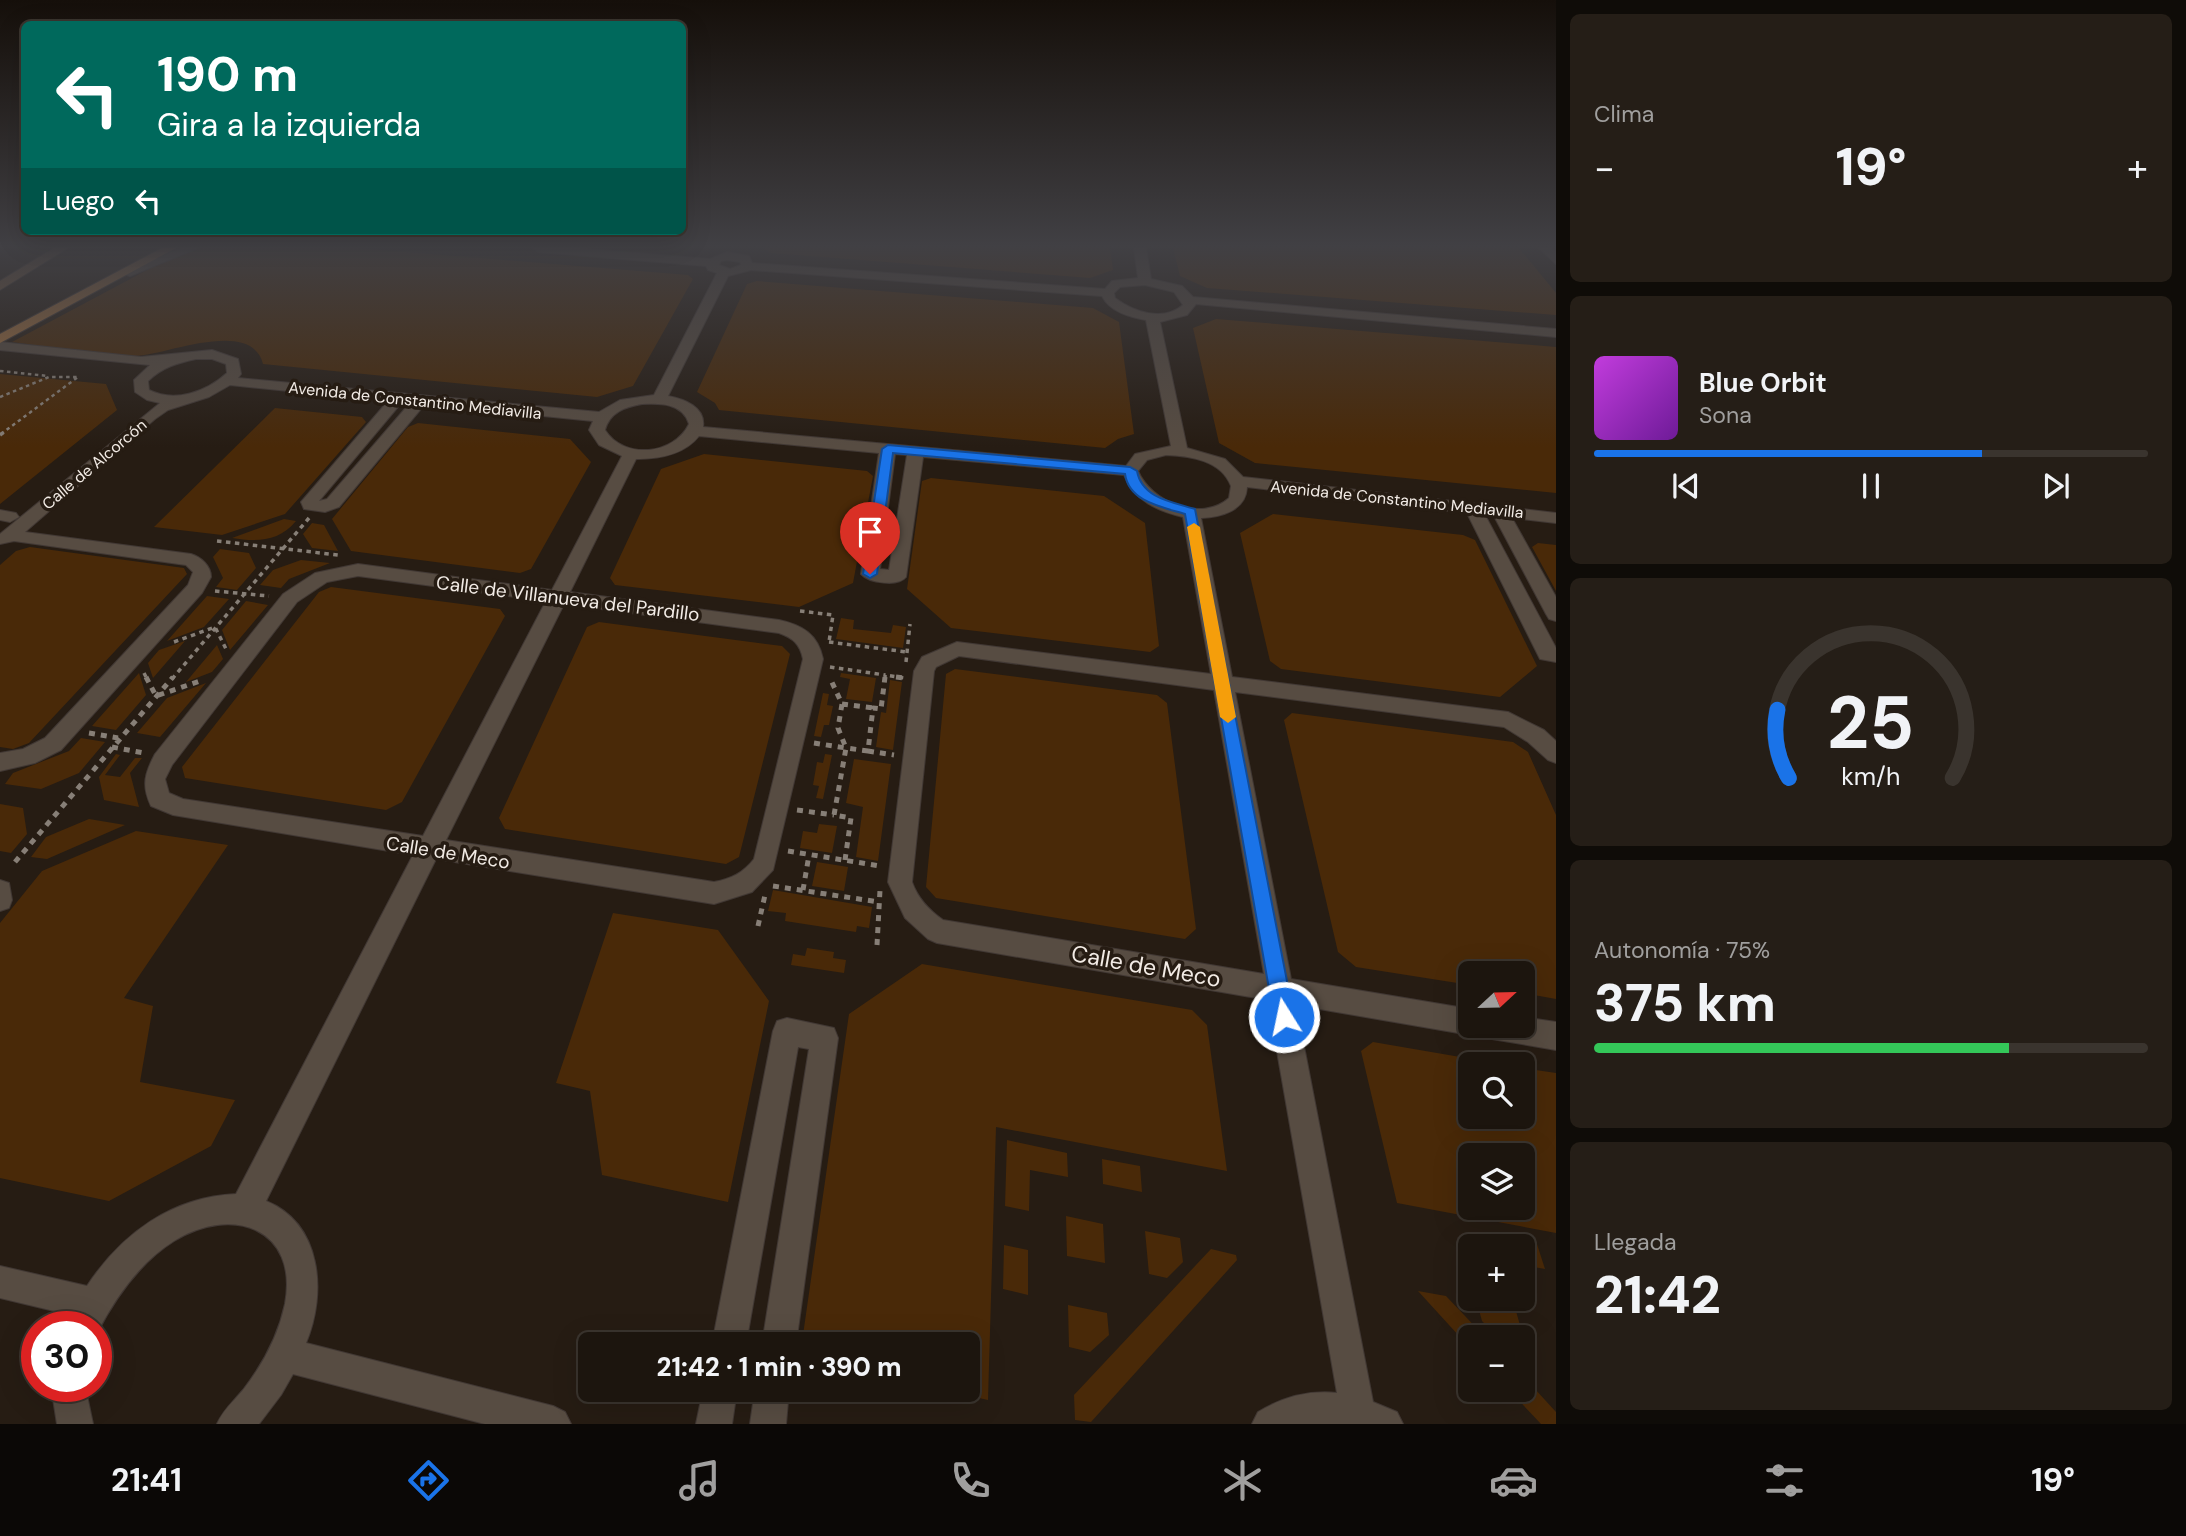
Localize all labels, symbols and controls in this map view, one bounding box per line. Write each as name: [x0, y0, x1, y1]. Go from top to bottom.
text: 190 m: [157, 42, 298, 106]
icon: left: [42, 49, 133, 140]
text: Clima: [1594, 99, 1654, 129]
text: Gira a la izquierda: [157, 104, 421, 146]
text: 19°: [1835, 133, 1907, 201]
text: −: [1594, 143, 1615, 193]
text: +: [2127, 143, 2148, 193]
icon: left: [129, 182, 167, 220]
text: Luego: [42, 184, 115, 218]
text: Blue Orbit: [1699, 366, 1827, 400]
street label: Avenida de Constantino Mediavilla: [287, 377, 542, 424]
text: Sona: [1699, 400, 1752, 430]
street label: Calle de Alcorcón: [38, 414, 151, 514]
icon: previous: [1667, 467, 1705, 505]
icon: pause: [1852, 467, 1890, 505]
icon: next: [2037, 467, 2075, 505]
street label: Avenida de Constantino Mediavilla: [1269, 476, 1524, 523]
pin: [840, 502, 900, 574]
icon: arrive: [851, 513, 889, 551]
street label: Calle de Villanueva del Pardillo: [435, 570, 701, 627]
text: 25: [1827, 676, 1915, 771]
text: km/h: [1841, 760, 1901, 793]
street label: Calle de Meco: [384, 830, 512, 875]
text: Autonomía · 75%: [1594, 935, 1770, 965]
street label: Calle de Meco: [1069, 938, 1223, 994]
north arrow: [1458, 961, 1535, 1038]
map controls: [1458, 961, 1535, 1402]
text: 375 km: [1594, 969, 1776, 1037]
position arrow: [1247, 980, 1321, 1054]
button: search: [1458, 1052, 1535, 1129]
button: layers: [1458, 1143, 1535, 1220]
text: Llegada: [1594, 1227, 1677, 1257]
button: +: [1458, 1234, 1535, 1311]
text: 21:42: [1594, 1261, 1721, 1329]
speed limit sign: 30: [21, 1311, 112, 1402]
button: −: [1458, 1325, 1535, 1402]
text: 21:42 · 1 min · 390 m: [656, 1350, 902, 1384]
icon: directions: [404, 1456, 453, 1505]
icon: music: [675, 1456, 724, 1505]
icon: phone: [946, 1456, 995, 1505]
icon: climate: [1218, 1456, 1267, 1505]
icon: car: [1489, 1456, 1538, 1505]
icon: filters: [1760, 1456, 1809, 1505]
text: 21:41: [111, 1459, 182, 1501]
text: 19°: [2031, 1459, 2075, 1501]

